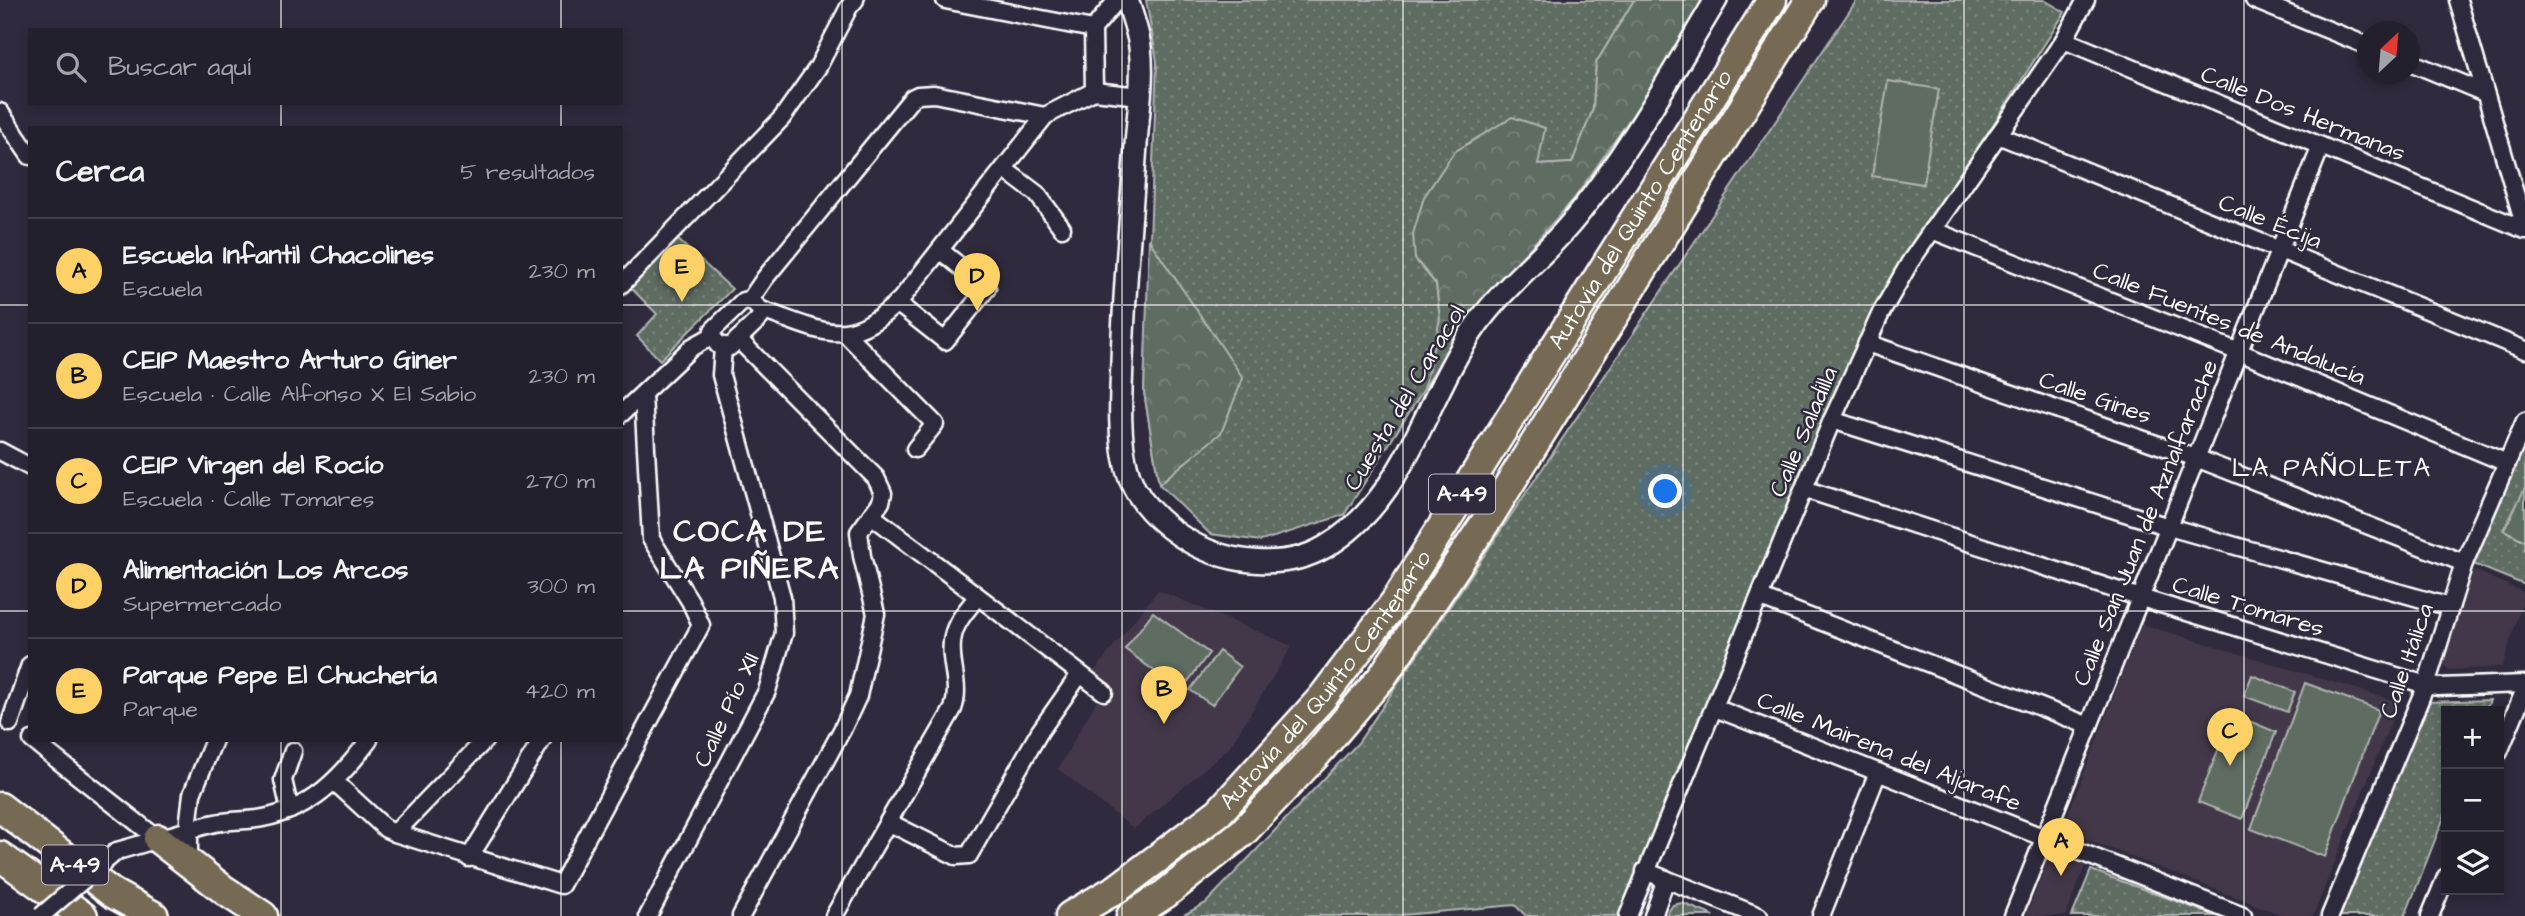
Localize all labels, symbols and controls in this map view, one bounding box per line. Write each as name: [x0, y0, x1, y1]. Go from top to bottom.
north arrow: [2357, 21, 2420, 84]
search box: [28, 28, 623, 105]
icon: search: [52, 48, 90, 86]
text: Buscar aquí: [108, 49, 251, 85]
street label: Calle Dos Hermanas: [2196, 57, 2410, 171]
street label: Autovía del Quinto Centenario: [1540, 63, 1741, 356]
text: Cerca: [56, 151, 144, 193]
text: 5 resultados: [460, 156, 595, 188]
street label: Calle Écija: [2213, 186, 2327, 258]
text: Escuela Infantil Chacolines: [123, 237, 434, 273]
pin: E: [659, 244, 705, 302]
pin: D: [954, 253, 1000, 311]
street label: Calle Fuentes de Andalucía: [2088, 254, 2370, 394]
text: A: [72, 255, 86, 287]
text: 230 m: [529, 255, 595, 287]
text: Escuela: [123, 273, 202, 305]
street label: Cuesta del Caracol: [1336, 299, 1474, 497]
text: CEIP Maestro Arturo Giner: [123, 342, 457, 378]
street label: Calle San Juan de Aznalfarache: [2065, 355, 2227, 691]
text: B: [71, 360, 87, 392]
text: 230 m: [529, 360, 595, 392]
street label: Calle Saladilla: [1761, 362, 1847, 502]
street label: Calle Gines: [2034, 363, 2156, 433]
text: Escuela · Calle Alfonso X El Sabio: [123, 378, 476, 410]
text: CEIP Virgen del Rocío: [123, 447, 383, 483]
district label: LA PAÑOLETA: [2232, 450, 2432, 486]
text: C: [71, 465, 87, 497]
text: 270 m: [526, 465, 595, 497]
road number: A-49: [1429, 474, 1495, 514]
your location: [1648, 474, 1682, 508]
text: Escuela · Calle Tomares: [123, 483, 374, 515]
district label: COCA DE LA PIÑERA: [659, 509, 841, 591]
street label: Autovía del Quinto Centenario: [1212, 543, 1440, 818]
text: Alimentación Los Arcos: [123, 552, 408, 588]
street label: Calle Tomares: [2168, 568, 2328, 646]
text: D: [72, 570, 86, 602]
text: 300 m: [527, 570, 595, 602]
text: Supermercado: [123, 588, 281, 620]
street label: Calle Itálica: [2371, 599, 2443, 723]
street label: Calle Pío XII: [686, 647, 768, 773]
text: Parque Pepe El Chuchería: [123, 657, 437, 693]
pin: B: [1141, 666, 1187, 724]
text: E: [72, 675, 86, 707]
text: 420 m: [525, 675, 595, 707]
street label: Calle Mairena del Aljarafe: [1752, 683, 2026, 821]
text: Parque: [123, 693, 198, 725]
map controls: [2441, 706, 2504, 895]
button: +: [2441, 706, 2504, 769]
pin: C: [2207, 708, 2253, 766]
button: −: [2441, 769, 2504, 832]
pin: A: [2038, 818, 2084, 876]
button: layers: [2441, 832, 2504, 895]
road number: A-49: [42, 846, 108, 884]

